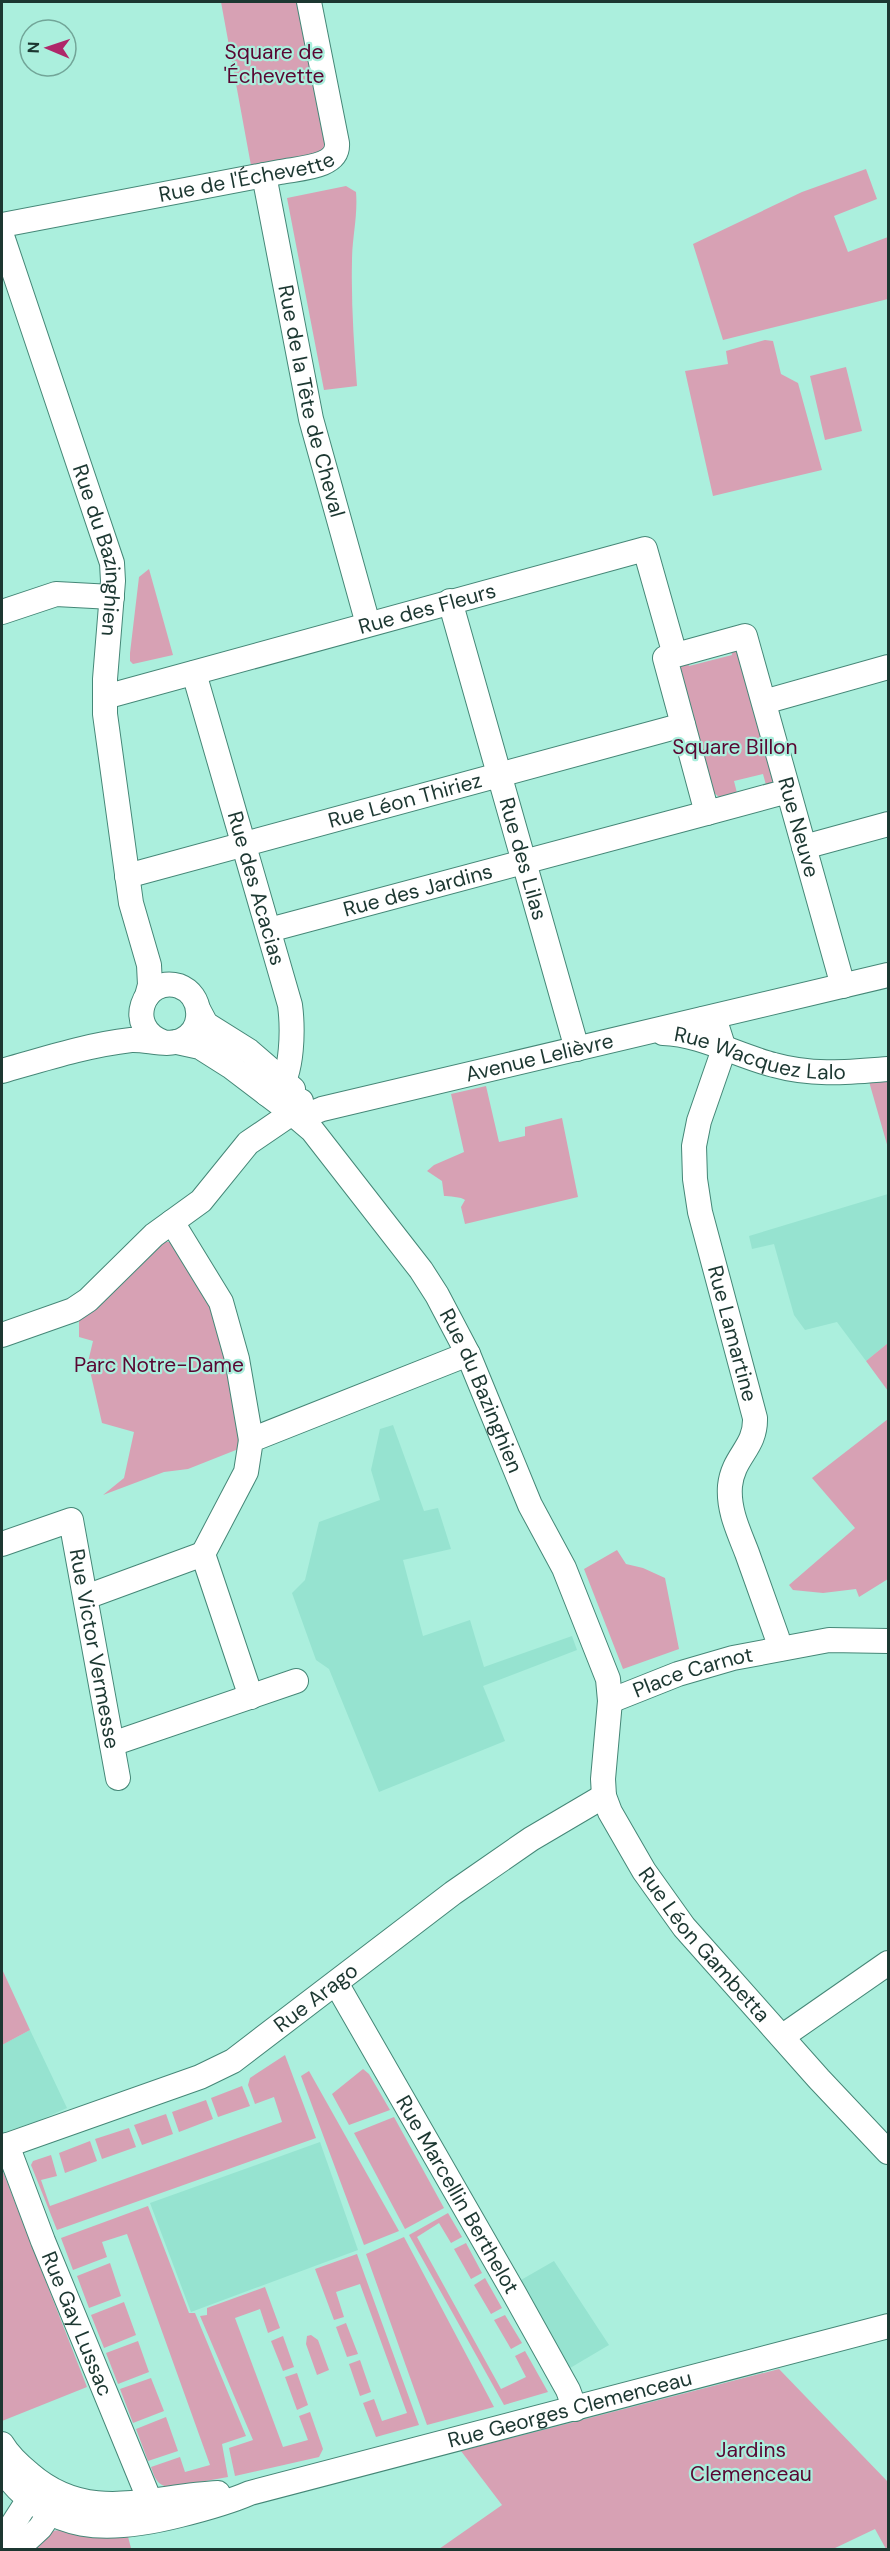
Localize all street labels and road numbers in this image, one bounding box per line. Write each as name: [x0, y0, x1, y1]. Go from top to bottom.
street label: Rue de l'Échevette: [156, 145, 340, 209]
street label: Rue de la Tête de Cheval: [271, 283, 352, 520]
street label: Rue du Bazinghien: [66, 461, 127, 637]
street label: Rue des Fleurs: [355, 577, 499, 641]
street label: Rue Léon Thiriez: [325, 766, 485, 835]
street label: Rue Neuve: [771, 774, 826, 881]
street label: Rue des Lilas: [492, 794, 554, 923]
street label: Rue des Acacias: [221, 808, 292, 969]
street label: Rue des Jardins: [340, 857, 496, 924]
street label: Rue Wacquez Lalo: [672, 1020, 846, 1086]
street label: Avenue Lelièvre: [463, 1026, 616, 1089]
street label: Rue Lamartine: [701, 1262, 764, 1405]
street label: Rue du Bazinghien: [433, 1304, 529, 1477]
street label: Rue Victor Vermesse: [63, 1547, 126, 1751]
street label: Place Carnot: [629, 1641, 755, 1705]
street label: Rue Léon Gambetta: [632, 1862, 776, 2028]
street label: Rue Arago: [268, 1957, 364, 2039]
street label: Rue Marcellin Berthelot: [390, 2090, 525, 2299]
street label: Rue Gay Lussac: [35, 2247, 119, 2400]
street label: Rue Georges Clemenceau: [445, 2364, 695, 2455]

